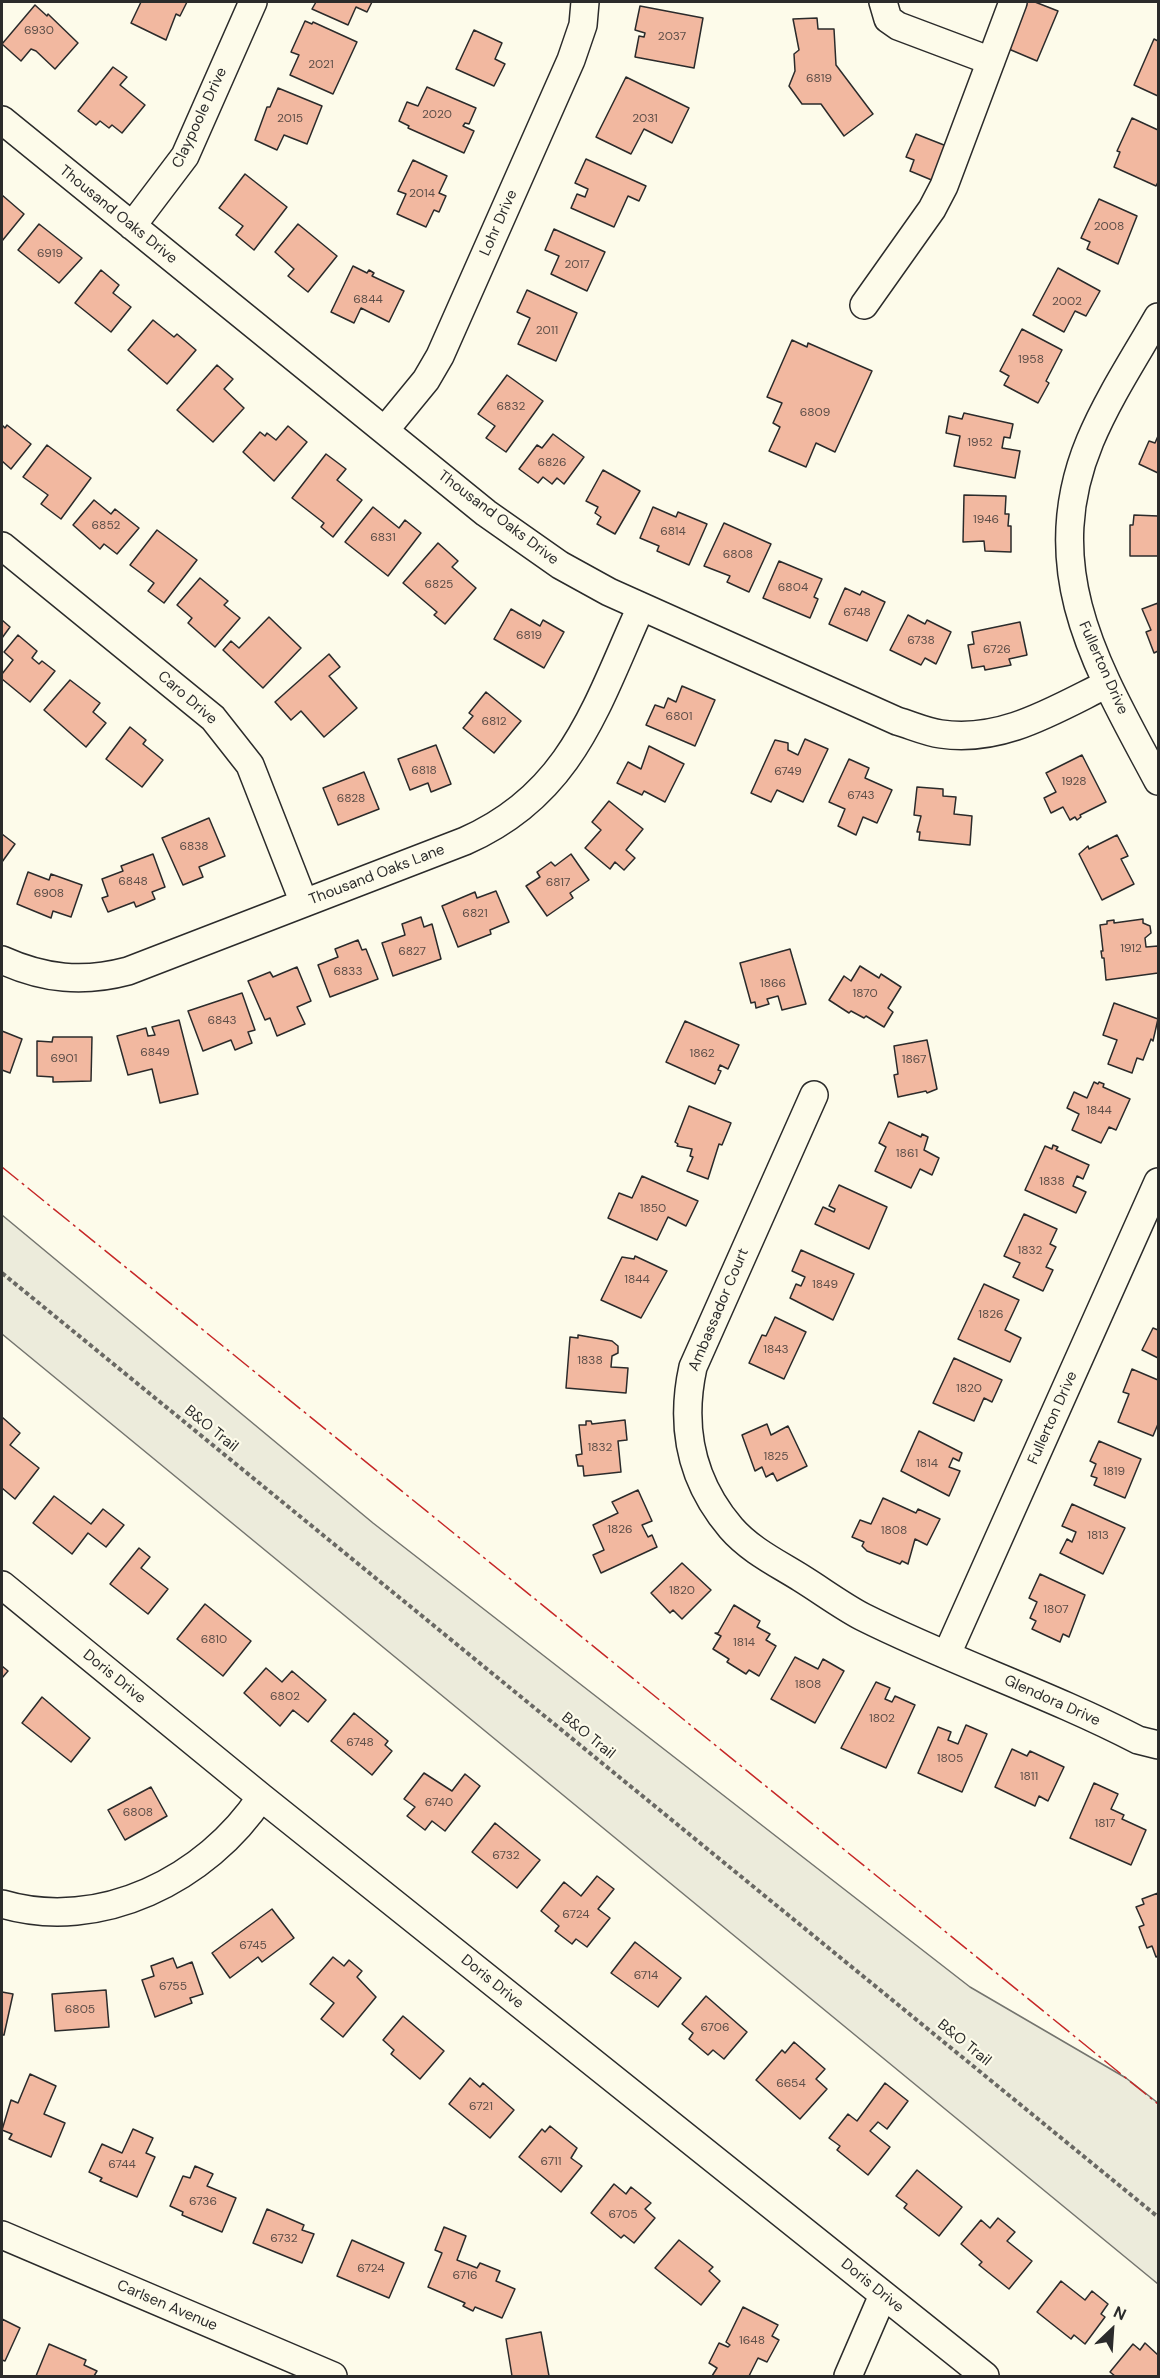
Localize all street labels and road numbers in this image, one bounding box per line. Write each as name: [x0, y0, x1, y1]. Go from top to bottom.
street label: Claypoole Drive: [169, 65, 231, 171]
street label: Thousand Oaks Drive: [56, 162, 180, 268]
street label: Lohr Drive: [477, 187, 521, 259]
street label: Thousand Oaks Drive: [434, 467, 562, 569]
street label: Fullerton Drive: [1074, 619, 1132, 717]
street label: Caro Drive: [154, 667, 220, 729]
street label: Thousand Oaks Lane: [307, 841, 447, 909]
street label: Ambassador Court: [685, 1246, 753, 1374]
street label: Fullerton Drive: [1024, 1369, 1082, 1467]
street label: B&O Trail: [181, 1402, 241, 1456]
street label: Doris Drive: [79, 1646, 149, 1708]
street label: Glendora Drive: [1001, 1672, 1103, 1730]
street label: B&O Trail: [558, 1709, 618, 1763]
street label: Doris Drive: [457, 1951, 527, 2013]
street label: B&O Trail: [934, 2016, 994, 2070]
street label: Doris Drive: [837, 2255, 907, 2317]
street label: Carlsen Avenue: [114, 2277, 220, 2335]

